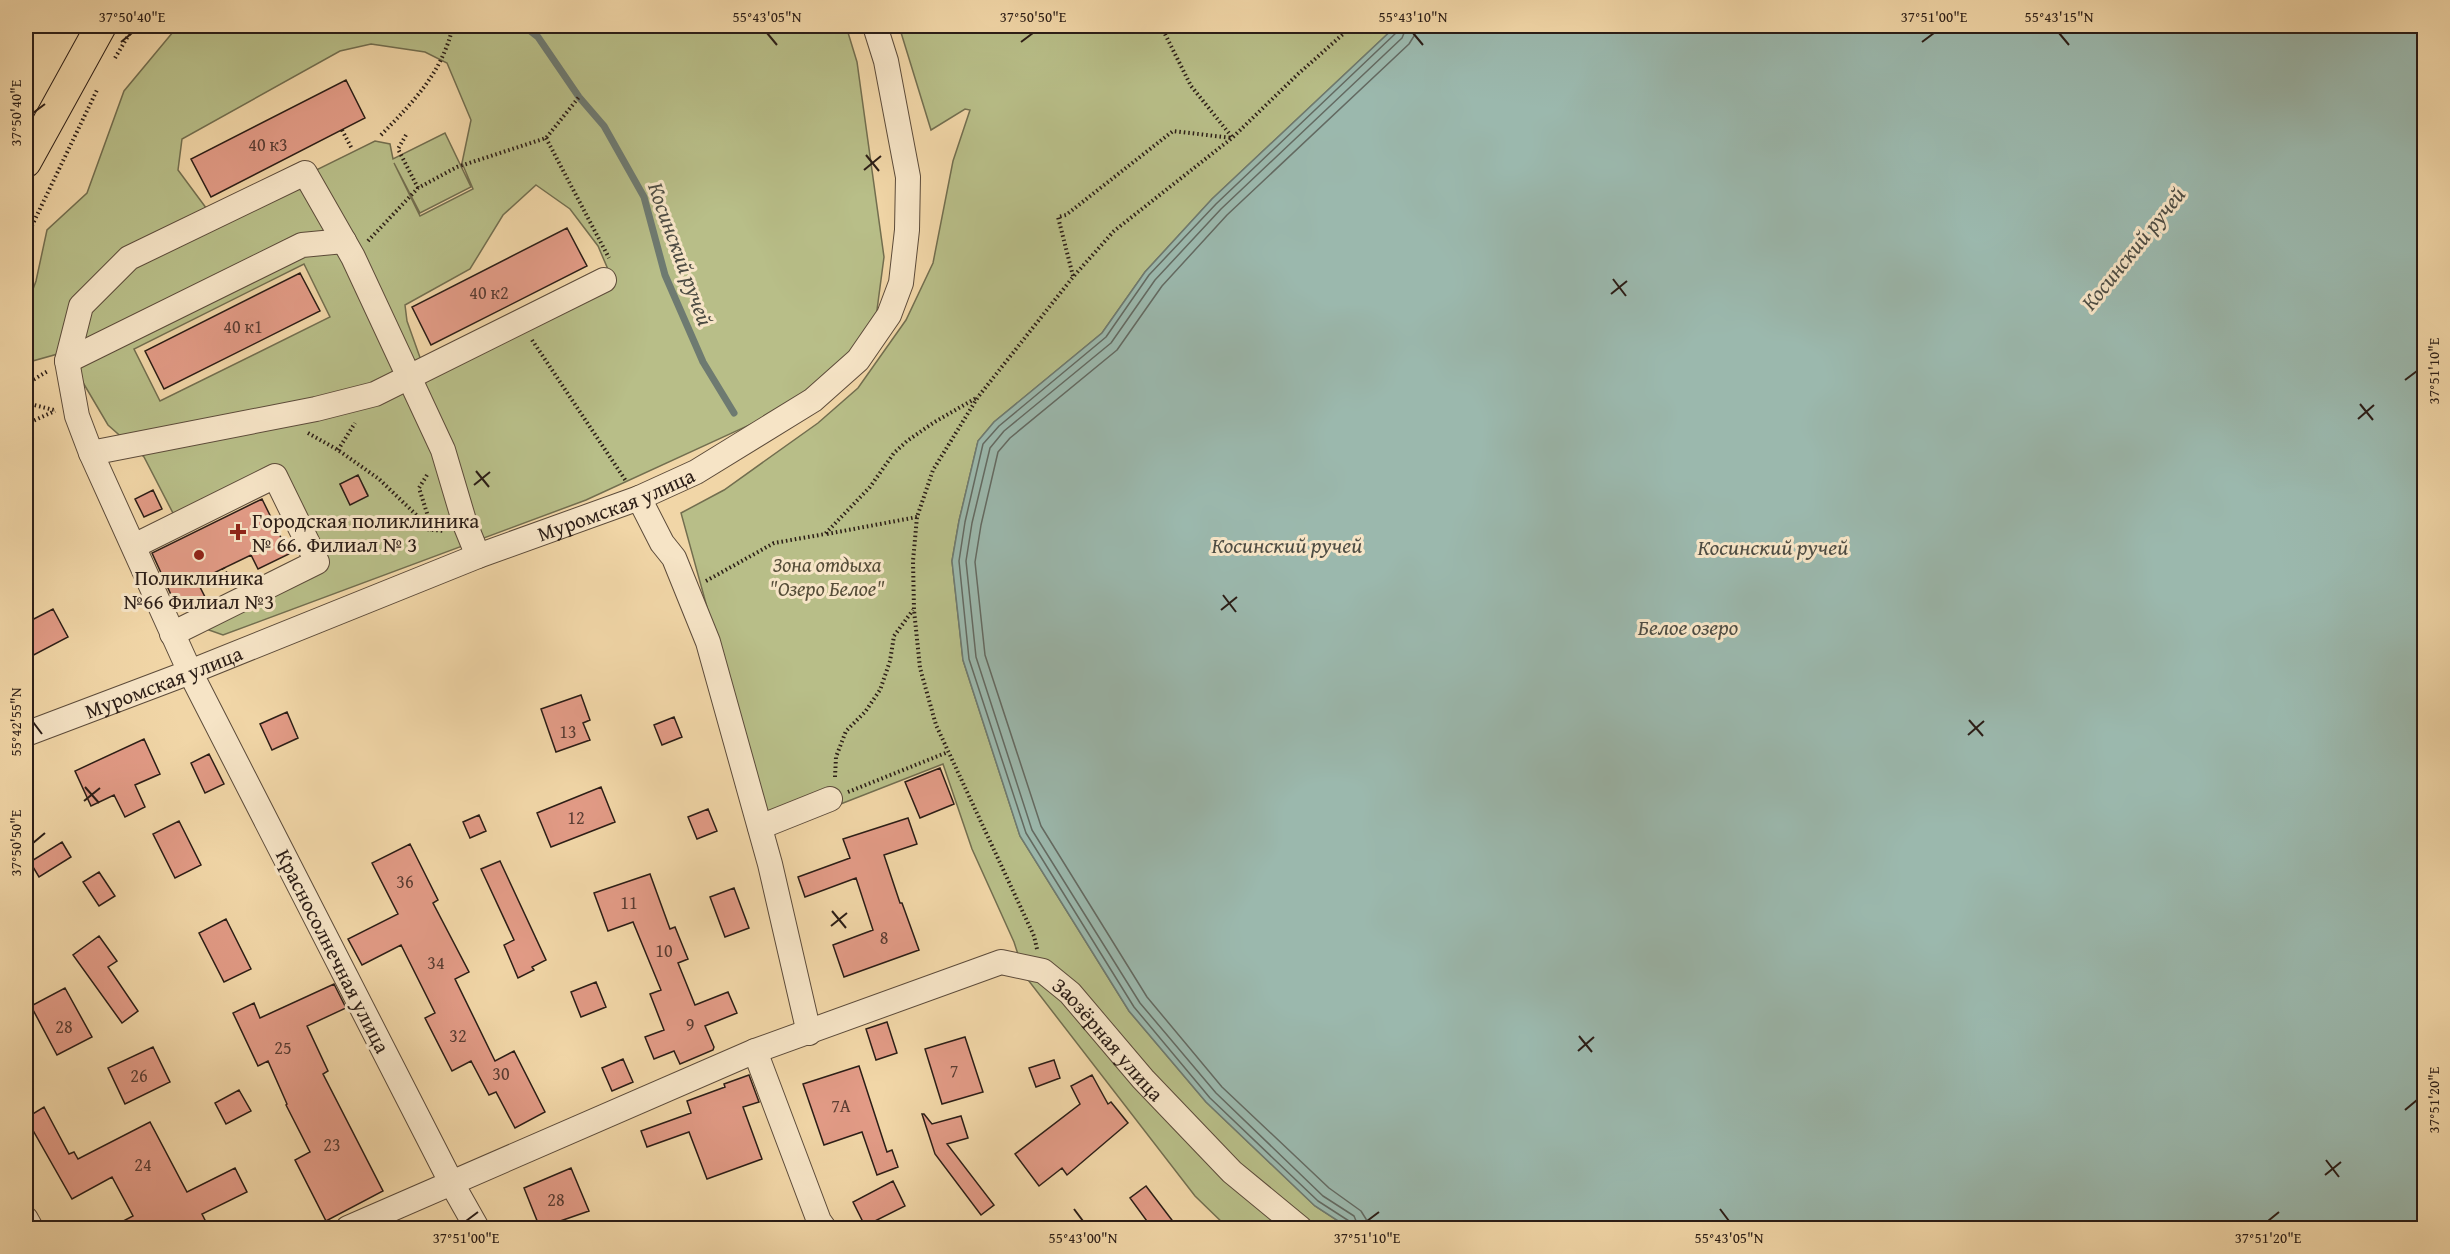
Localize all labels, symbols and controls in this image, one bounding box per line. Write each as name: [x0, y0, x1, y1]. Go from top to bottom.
text: 37°50'40"E: [99, 6, 166, 27]
text: 55°43'05"N: [733, 6, 802, 27]
text: 37°50'50"E: [1000, 6, 1067, 27]
text: 55°43'10"N: [1379, 6, 1448, 27]
text: 37°51'00"E: [1901, 6, 1968, 27]
text: 55°43'15"N: [2025, 6, 2094, 27]
text: 37°50'40"E: [5, 79, 26, 146]
house number: 40 к3: [248, 131, 288, 158]
water label: Косинский ручей: [640, 178, 722, 330]
water label: Косинский ручей: [2073, 179, 2193, 317]
house number: 40 к2: [469, 279, 509, 306]
house number: 40 к1: [223, 313, 263, 340]
text: 37°51'10"E: [2423, 337, 2444, 404]
street label: Муромская улица: [533, 459, 699, 549]
place label: Городская поликлиника № 66. Филиал № 3: [252, 505, 479, 560]
marker: Городская поликлиника № 66. Филиал № 3: [229, 523, 247, 541]
water label: Косинский ручей: [1212, 529, 1362, 561]
water label: Косинский ручей: [1698, 531, 1848, 563]
marker: Поликлиника №66 Филиал №3: [192, 548, 206, 562]
park label: Зона отдыха "Озеро Белое": [769, 549, 885, 604]
place label: Поликлиника №66 Филиал №3: [124, 562, 274, 617]
water label: Белое озеро: [1638, 611, 1738, 643]
street label: Муромская улица: [80, 637, 247, 726]
text: 55°42'55"N: [5, 687, 26, 756]
house number: 13: [559, 718, 577, 745]
house number: 12: [567, 804, 585, 831]
text: 37°50'50"E: [5, 809, 26, 876]
street label: Красносолнечная улица: [268, 844, 398, 1058]
house number: 36: [396, 868, 414, 895]
house number: 11: [620, 889, 638, 916]
house number: 8: [880, 924, 888, 951]
house number: 10: [655, 937, 673, 964]
house number: 34: [427, 949, 445, 976]
street label: Заозёрная улица: [1046, 969, 1172, 1108]
house number: 9: [686, 1011, 694, 1038]
house number: 28: [55, 1013, 73, 1040]
house number: 32: [449, 1022, 467, 1049]
house number: 25: [274, 1034, 292, 1061]
house number: 7: [950, 1057, 958, 1084]
house number: 30: [492, 1060, 510, 1087]
house number: 26: [130, 1062, 148, 1089]
text: 37°51'20"E: [2423, 1066, 2444, 1133]
house number: 7А: [831, 1092, 851, 1119]
house number: 23: [323, 1131, 341, 1158]
house number: 24: [134, 1151, 152, 1178]
house number: 28: [547, 1186, 565, 1213]
text: 37°51'00"E: [433, 1227, 500, 1248]
text: 55°43'00"N: [1049, 1227, 1118, 1248]
text: 37°51'10"E: [1334, 1227, 1401, 1248]
text: 55°43'05"N: [1695, 1227, 1764, 1248]
text: 37°51'20"E: [2235, 1227, 2302, 1248]

